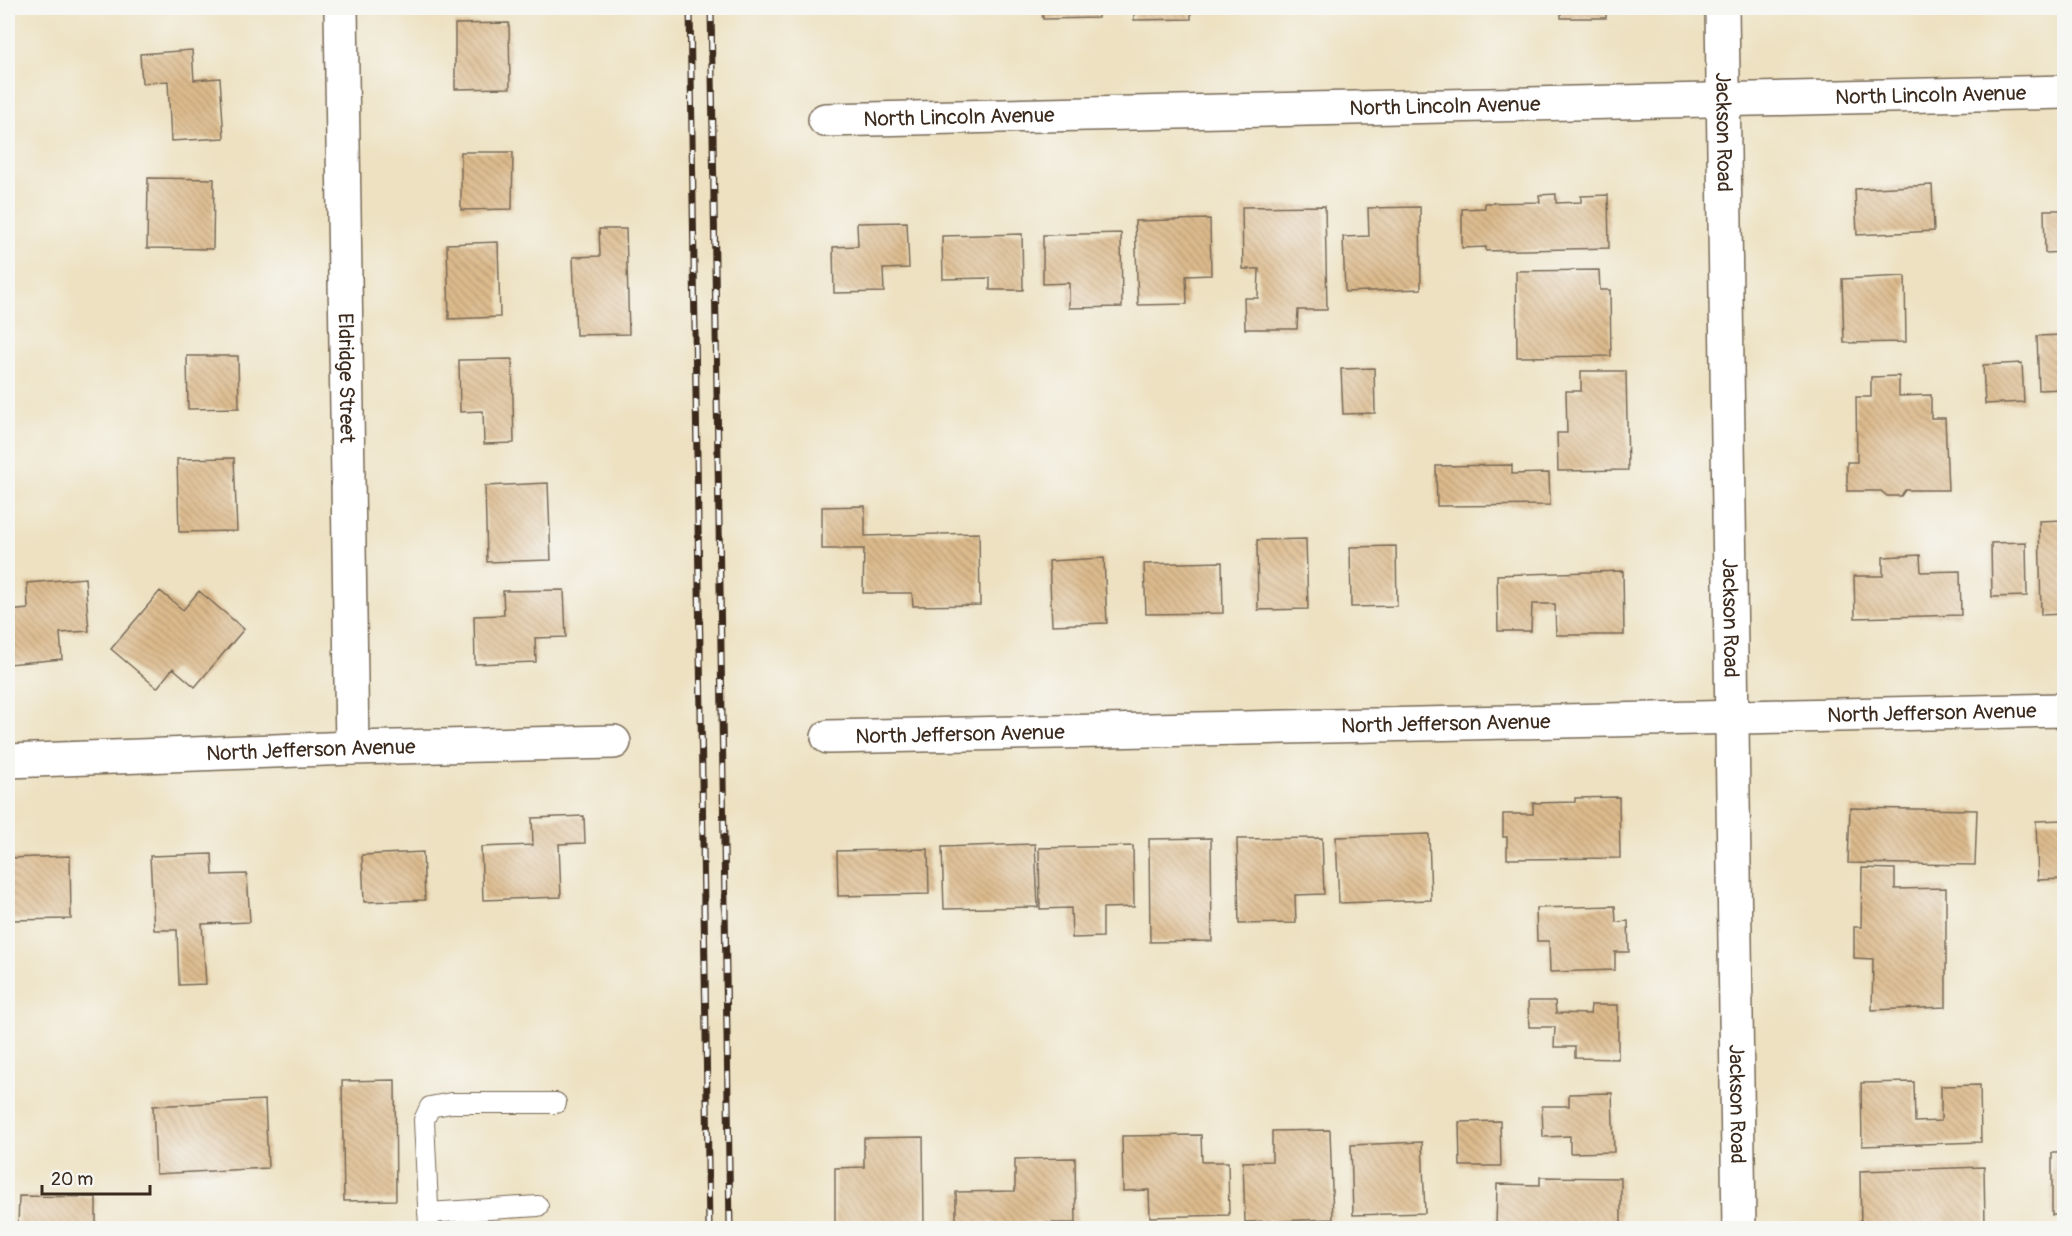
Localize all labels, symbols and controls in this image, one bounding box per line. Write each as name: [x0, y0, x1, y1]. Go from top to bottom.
street label: Jackson Road: [1709, 72, 1738, 192]
street label: North Lincoln Avenue: [1835, 80, 2027, 111]
street label: North Lincoln Avenue: [1349, 91, 1541, 122]
street label: North Lincoln Avenue: [863, 102, 1055, 133]
street label: Eldridge Street: [332, 313, 360, 444]
street label: Jackson Road: [1716, 558, 1744, 678]
street label: North Jefferson Avenue: [1827, 698, 2037, 729]
street label: North Jefferson Avenue: [1341, 708, 1551, 740]
street label: North Jefferson Avenue: [855, 719, 1066, 750]
street label: North Jefferson Avenue: [206, 734, 416, 768]
street label: Jackson Road: [1722, 1044, 1751, 1164]
scale bar: [42, 1158, 150, 1196]
text: 20 m: [51, 1168, 93, 1191]

